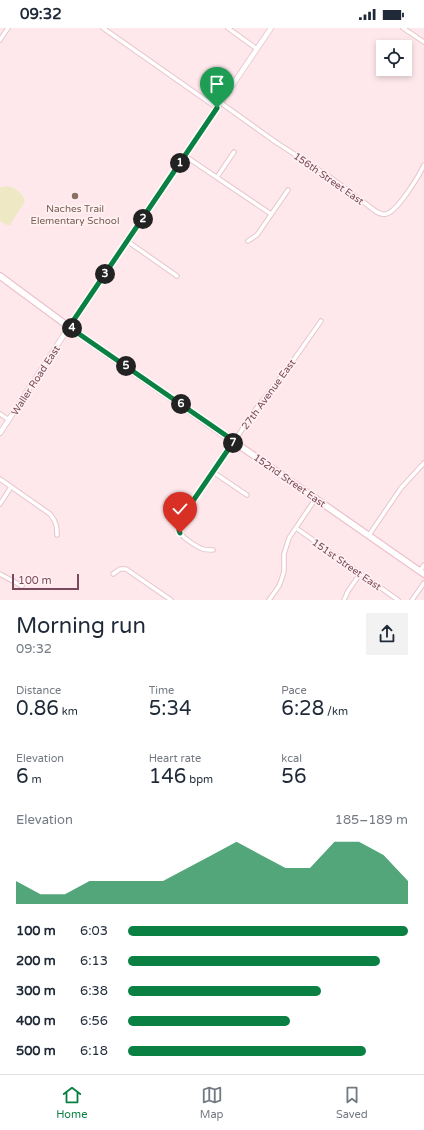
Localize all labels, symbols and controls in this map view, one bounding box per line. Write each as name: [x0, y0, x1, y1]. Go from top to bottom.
text: 09:32: [20, 5, 62, 23]
map controls: [376, 40, 412, 76]
button: locate: [376, 40, 412, 76]
pin: [200, 67, 234, 108]
icon: arrive: [206, 73, 228, 95]
street label: 156th Street East: [291, 150, 366, 208]
pin: 1: [170, 153, 190, 173]
text: 1: [177, 156, 183, 169]
marker: Naches Trail Elementary School: [70, 191, 80, 201]
place label: Naches Trail Elementary School: [31, 203, 119, 227]
pin: 2: [133, 209, 153, 229]
text: 2: [140, 212, 146, 225]
pin: 3: [95, 264, 115, 284]
text: 3: [102, 267, 108, 280]
pin: 4: [62, 318, 82, 338]
text: 4: [69, 321, 75, 334]
street label: Waller Road East: [9, 343, 63, 418]
pin: 5: [116, 356, 136, 376]
street label: 27th Avenue East: [239, 357, 298, 432]
text: 5: [123, 359, 129, 372]
pin: 6: [171, 394, 191, 414]
text: 6: [178, 397, 184, 410]
pin: 7: [223, 433, 243, 453]
text: 7: [230, 436, 236, 449]
street label: 152nd Street East: [251, 451, 328, 510]
pin: [163, 492, 197, 533]
icon: check: [169, 498, 191, 520]
street label: 151st Street East: [310, 536, 383, 593]
scale bar: [12, 572, 79, 591]
text: 100 m: [18, 574, 52, 587]
text: Morning run: [16, 613, 146, 639]
button: share: [366, 613, 408, 655]
text: 09:32: [16, 641, 52, 657]
text: Distance: [16, 684, 61, 697]
text: Time: [149, 684, 174, 697]
text: Pace: [281, 684, 307, 697]
text: 0.86: [16, 697, 59, 721]
text: 5:34: [149, 697, 192, 721]
text: 6:28: [281, 697, 324, 721]
text: km: [59, 705, 78, 718]
text: /km: [324, 705, 348, 718]
text: Elevation: [16, 752, 64, 765]
text: Heart rate: [149, 752, 201, 765]
text: kcal: [281, 752, 302, 765]
text: 6: [16, 765, 29, 789]
text: 146: [149, 765, 186, 789]
text: 56: [281, 765, 306, 789]
text: m: [29, 773, 42, 786]
text: bpm: [186, 773, 213, 786]
text: Elevation: [16, 812, 73, 828]
text: 185–189 m: [335, 812, 408, 828]
text: 100 m: [16, 923, 56, 939]
text: 6:03: [80, 923, 108, 939]
text: 200 m: [16, 953, 56, 969]
text: 6:13: [80, 953, 108, 969]
text: 300 m: [16, 983, 56, 999]
text: 6:38: [80, 983, 108, 999]
text: 400 m: [16, 1013, 56, 1029]
text: 6:56: [80, 1013, 108, 1029]
text: 500 m: [16, 1043, 56, 1059]
text: 6:18: [80, 1043, 108, 1059]
tab: Home: [56, 1084, 87, 1121]
tab: Map: [200, 1084, 224, 1121]
tab: Saved: [336, 1084, 368, 1121]

